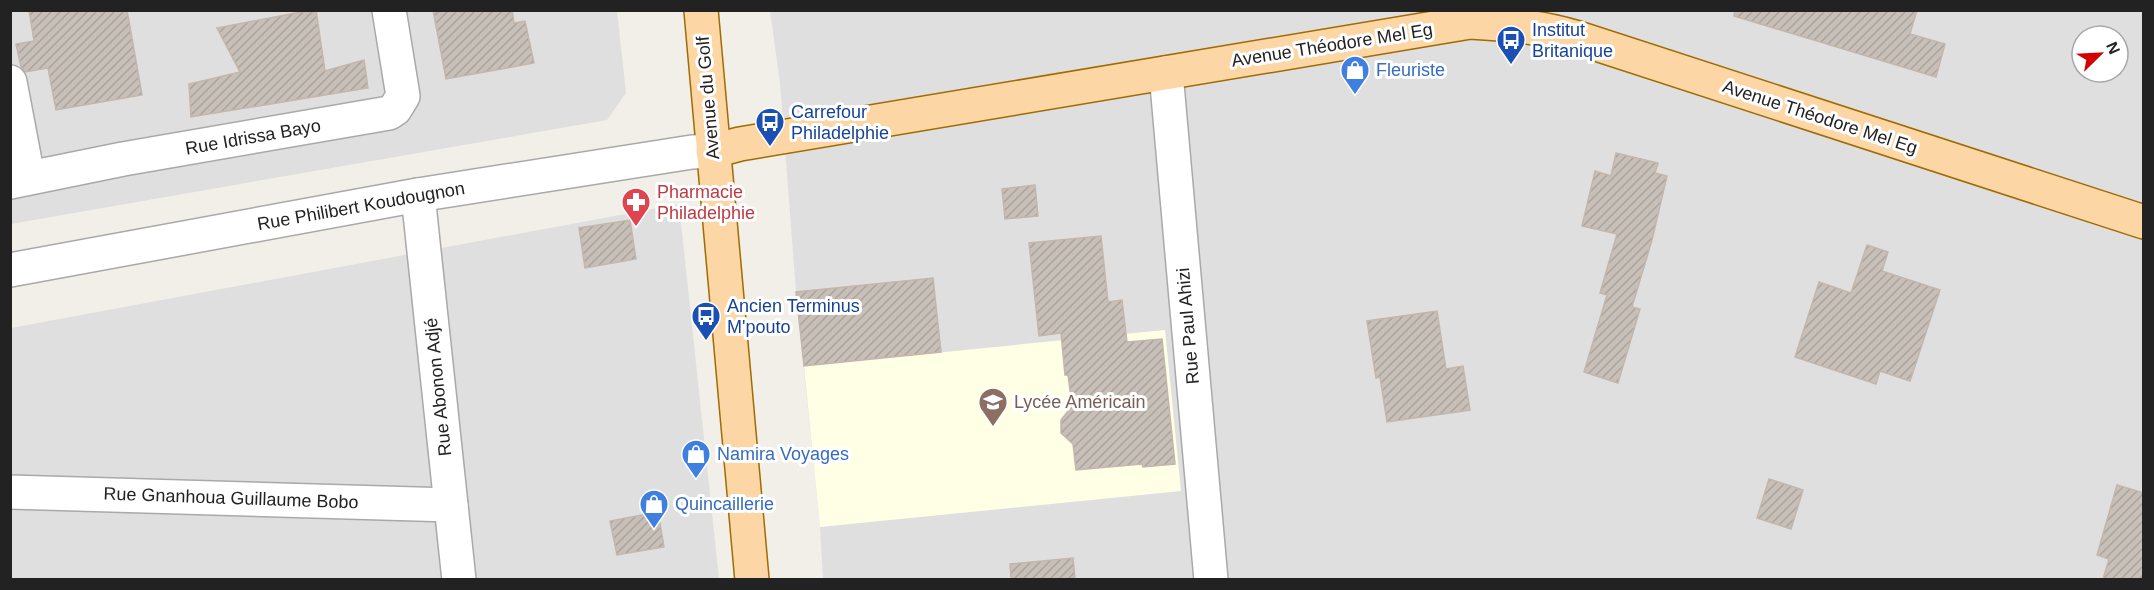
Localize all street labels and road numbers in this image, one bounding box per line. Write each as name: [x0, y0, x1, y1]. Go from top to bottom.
street label: Avenue Théodore Mel Eg: [1230, 19, 1434, 71]
street label: Avenue du Golf: [693, 34, 723, 161]
street label: Avenue Théodore Mel Eg: [1720, 76, 1920, 158]
street label: Rue Idrissa Bayo: [184, 115, 322, 159]
street label: Rue Philibert Koudougnon: [256, 178, 466, 234]
street label: Rue Paul Ahizi: [1173, 267, 1203, 385]
street label: Rue Abonon Adjé: [421, 317, 455, 457]
street label: Rue Gnanhoua Guillaume Bobo: [103, 484, 359, 512]

